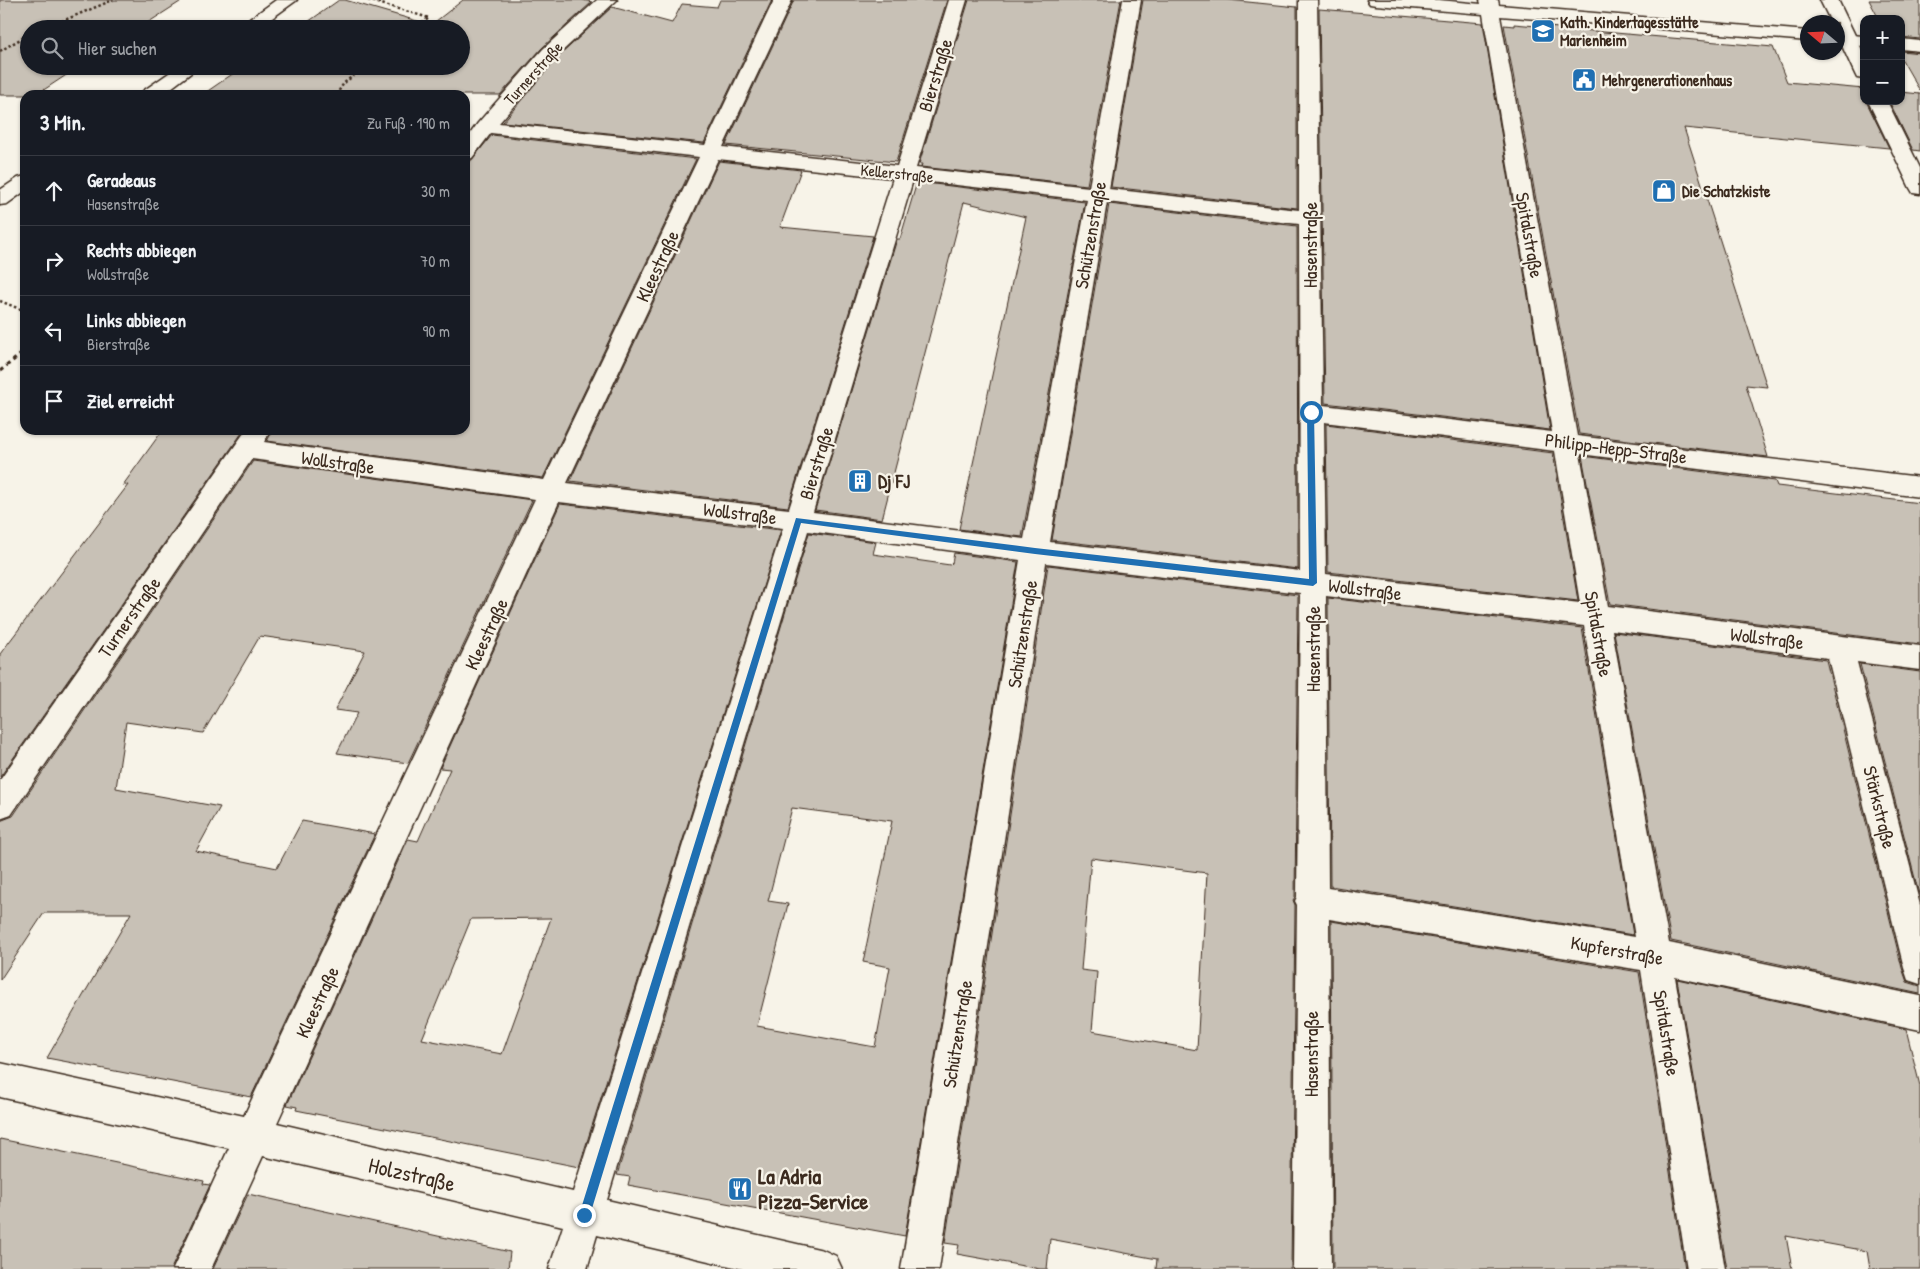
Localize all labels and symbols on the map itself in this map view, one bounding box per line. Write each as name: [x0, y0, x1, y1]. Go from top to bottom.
place label: Kath. Kindertagesstätte Marienheim: [1560, 11, 1699, 51]
north arrow: [1800, 15, 1845, 60]
school or university icon: Kath. Kindertagesstätte Marienheim: [1530, 18, 1556, 44]
street label: Bierstraße: [912, 35, 959, 115]
street label: Turnerstraße: [498, 36, 568, 110]
public building icon: Mehrgenerationenhaus: [1571, 67, 1597, 93]
place label: Mehrgenerationenhaus: [1602, 69, 1733, 92]
street label: Kellerstraße: [860, 158, 935, 188]
shop icon: Die Schatzkiste: [1651, 178, 1677, 204]
street label: Schützenstraße: [1068, 179, 1112, 291]
place label: Die Schatzkiste: [1682, 180, 1771, 202]
street label: Spitalstraße: [1510, 190, 1550, 280]
street label: Hasenstraße: [1297, 202, 1323, 288]
street label: Kleestraße: [629, 226, 685, 306]
route start: [1300, 401, 1323, 424]
street label: Bierstraße: [793, 423, 840, 503]
street label: Philipp-Hepp-Straße: [1544, 426, 1689, 470]
street label: Wollstraße: [300, 444, 377, 480]
building icon: Dj FJ: [847, 468, 873, 494]
place label: Dj FJ: [878, 468, 910, 494]
street label: Wollstraße: [702, 496, 779, 530]
street label: Turnerstraße: [92, 571, 167, 663]
street label: Wollstraße: [1327, 572, 1404, 606]
street label: Schützenstraße: [1001, 578, 1043, 690]
street label: Spitalstraße: [1579, 589, 1619, 679]
street label: Kleestraße: [458, 594, 514, 674]
street label: Hasenstraße: [1300, 606, 1326, 692]
street label: Wollstraße: [1729, 621, 1806, 655]
street label: Stärkstraße: [1857, 763, 1903, 851]
street label: Kupferstraße: [1569, 929, 1666, 971]
street label: Kleestraße: [289, 962, 345, 1042]
street label: Schützenstraße: [936, 978, 978, 1090]
street label: Spitalstraße: [1647, 988, 1687, 1078]
street label: Hasenstraße: [1298, 1011, 1324, 1097]
street label: Holzstraße: [366, 1149, 458, 1199]
place label: La Adria Pizza-Service: [758, 1161, 868, 1216]
restaurant icon: La Adria Pizza-Service: [727, 1176, 753, 1202]
route end: [573, 1204, 596, 1227]

